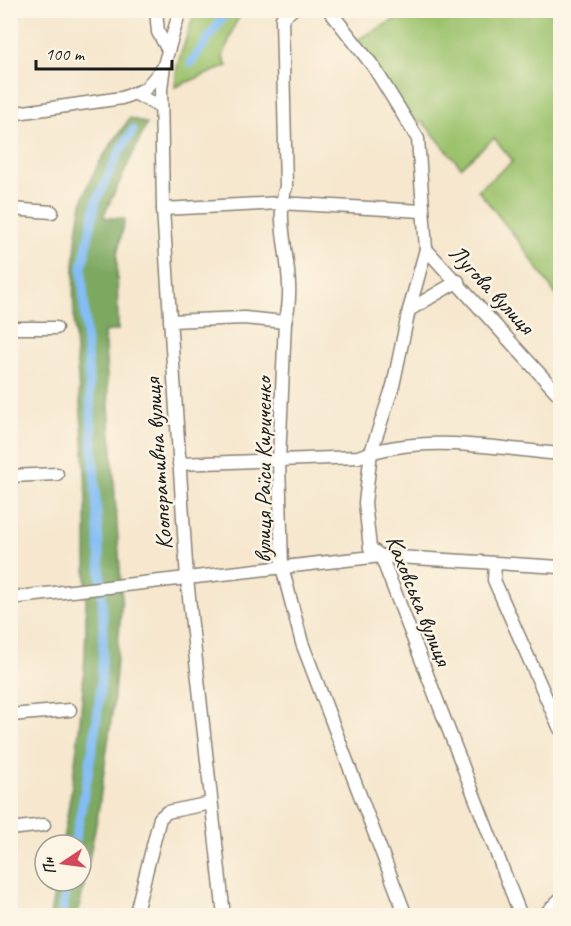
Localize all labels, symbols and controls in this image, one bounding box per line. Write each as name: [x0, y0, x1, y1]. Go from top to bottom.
scale bar: [36, 33, 172, 71]
text: 100 m: [45, 43, 86, 65]
street label: Лугова вулиця: [443, 238, 542, 342]
street label: вулиця Раїси Кириченко: [248, 374, 278, 563]
street label: Кооперативна вулиця: [137, 375, 179, 551]
street label: Каховська вулиця: [379, 530, 459, 671]
north arrow: [33, 833, 93, 893]
text: Пн: [38, 855, 61, 877]

